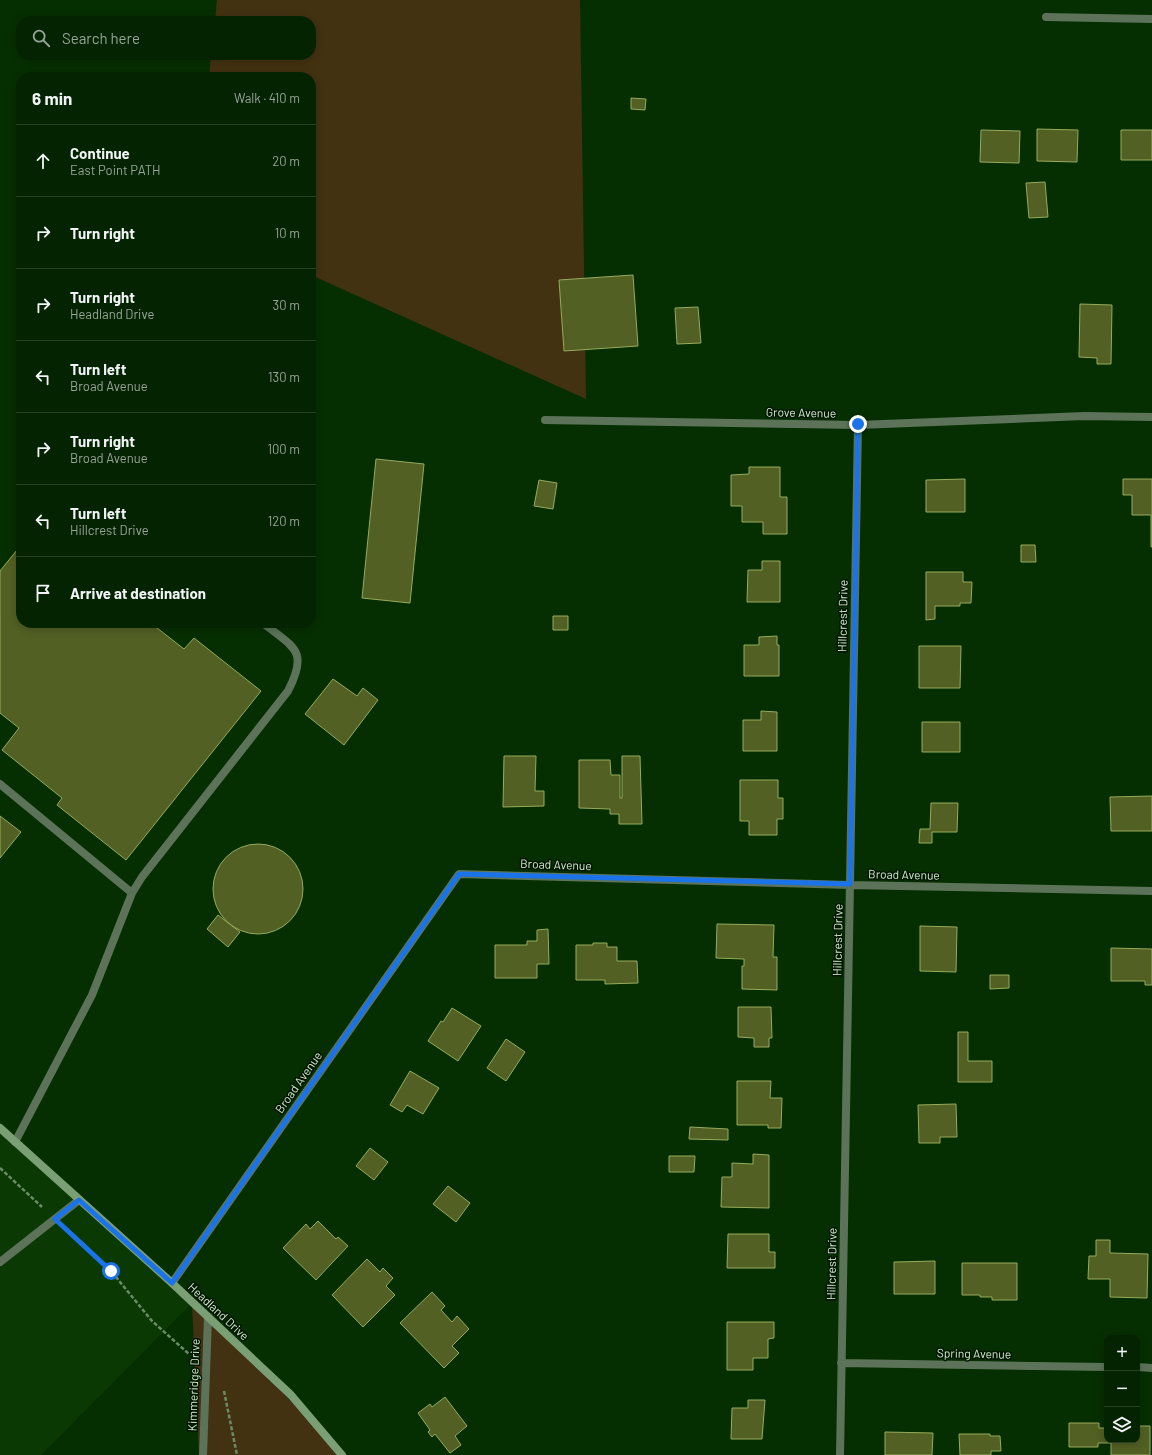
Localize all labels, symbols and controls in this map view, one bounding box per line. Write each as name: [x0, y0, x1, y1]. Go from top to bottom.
search box: [16, 16, 316, 60]
icon: search: [30, 27, 52, 49]
text: Search here: [62, 29, 140, 47]
text: 6 min: [32, 88, 72, 108]
text: Walk · 410 m: [234, 90, 300, 106]
text: Continue: [70, 144, 130, 162]
icon: ahead: [32, 150, 54, 172]
text: 20 m: [272, 153, 300, 169]
text: East Point PATH: [70, 162, 161, 178]
icon: right: [32, 222, 54, 244]
text: Turn right: [70, 224, 135, 242]
text: 10 m: [275, 225, 300, 241]
text: Turn right: [70, 288, 135, 306]
icon: right: [32, 294, 54, 316]
text: 30 m: [273, 297, 300, 313]
text: Headland Drive: [70, 306, 154, 322]
text: Turn left: [70, 360, 126, 378]
icon: left: [32, 366, 54, 388]
text: 130 m: [268, 369, 300, 385]
text: Broad Avenue: [70, 378, 148, 394]
street label: Grove Avenue: [766, 404, 836, 420]
route end: [849, 415, 867, 433]
text: Turn right: [70, 432, 135, 450]
icon: right: [32, 438, 54, 460]
text: 100 m: [267, 441, 300, 457]
text: Broad Avenue: [70, 450, 148, 466]
text: Turn left: [70, 504, 126, 522]
icon: left: [32, 510, 54, 532]
text: 120 m: [268, 513, 300, 529]
text: Hillcrest Drive: [70, 522, 149, 538]
street label: Hillcrest Drive: [834, 580, 850, 652]
icon: arrive: [32, 582, 54, 604]
text: Arrive at destination: [70, 584, 206, 602]
street label: Broad Avenue: [520, 856, 592, 872]
street label: Broad Avenue: [868, 866, 940, 882]
street label: Hillcrest Drive: [829, 904, 845, 976]
street label: Broad Avenue: [272, 1049, 324, 1115]
street label: Hillcrest Drive: [823, 1228, 839, 1300]
route start: [102, 1262, 120, 1280]
street label: Headland Drive: [186, 1279, 252, 1343]
map controls: [1104, 1335, 1140, 1443]
button: +: [1104, 1335, 1140, 1371]
street label: Kimmeridge Drive: [184, 1339, 202, 1431]
street label: Spring Avenue: [937, 1345, 1011, 1361]
button: −: [1104, 1371, 1140, 1407]
button: layers: [1104, 1407, 1140, 1443]

